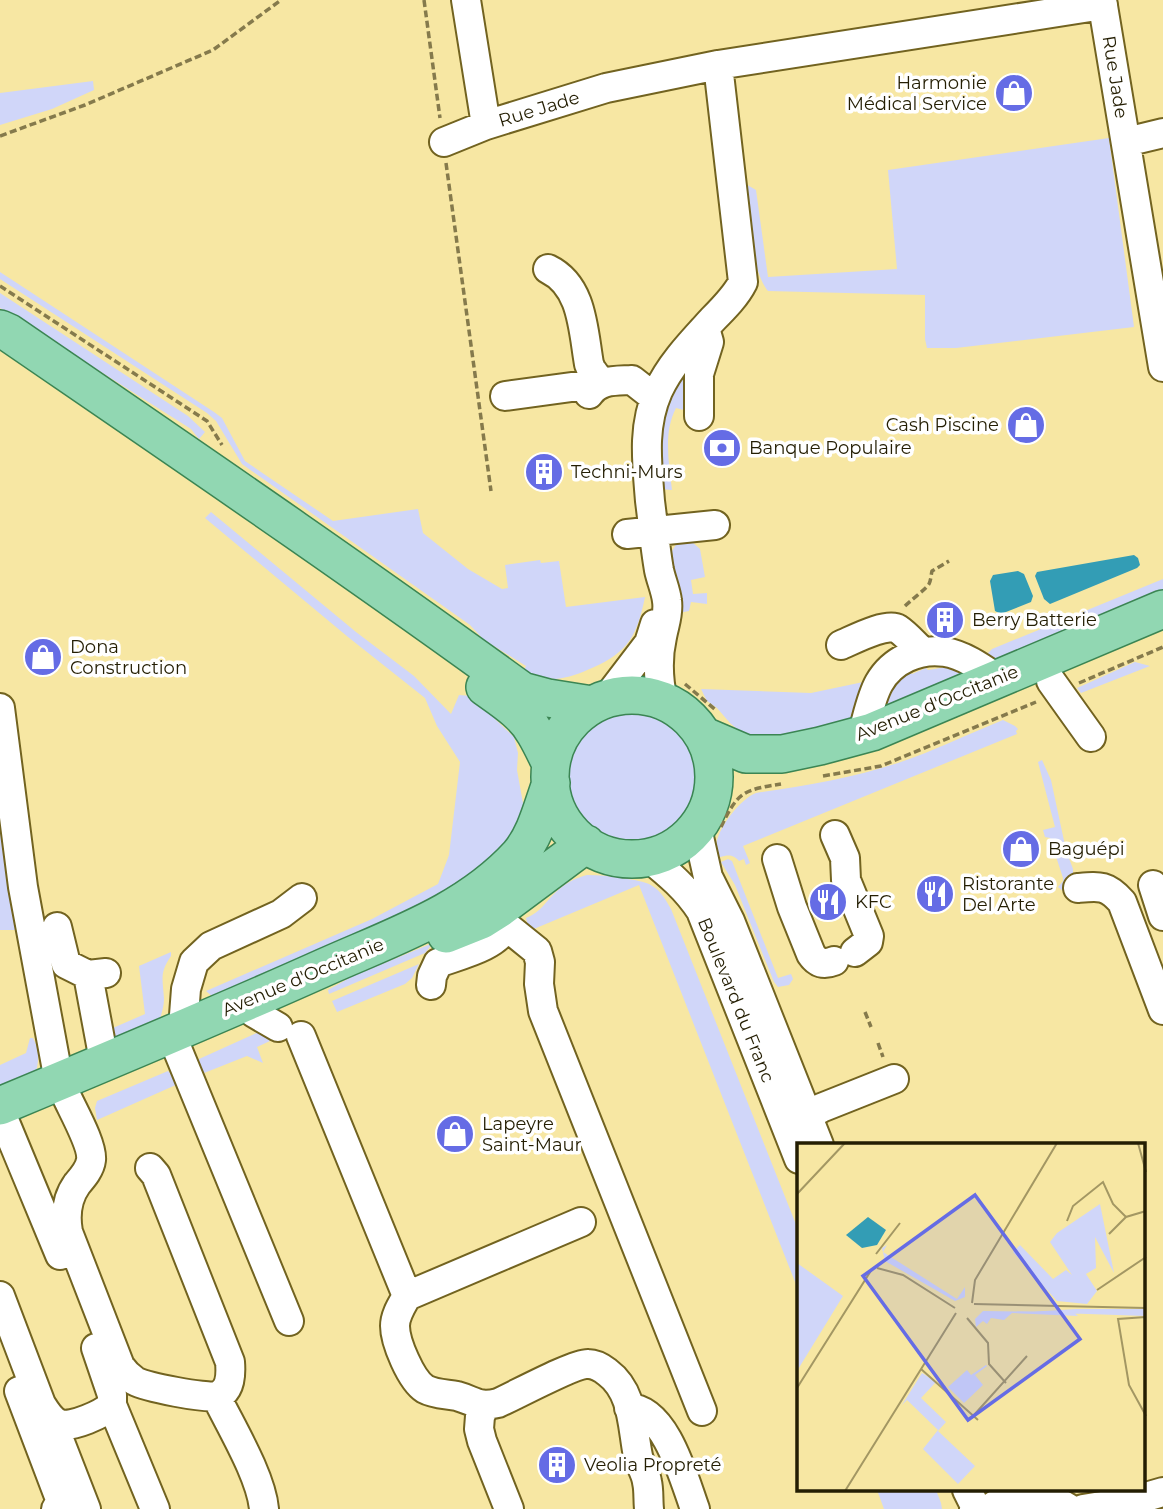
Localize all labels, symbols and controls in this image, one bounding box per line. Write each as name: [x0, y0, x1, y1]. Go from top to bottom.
street label: Rue Jade: [1098, 34, 1132, 120]
place label: Harmonie Médical Service: [847, 72, 987, 115]
shop icon: Harmonie Médical Service: [993, 72, 1035, 114]
street label: Rue Jade: [496, 86, 582, 132]
shop icon: Cash Piscine: [1005, 404, 1047, 446]
place label: Cash Piscine: [886, 414, 999, 436]
bank icon: Banque Populaire: [701, 427, 743, 469]
place label: Banque Populaire: [749, 437, 912, 459]
building icon: Techni-Murs: [523, 451, 565, 493]
place label: Techni-Murs: [571, 461, 683, 483]
building icon: Berry Batterie: [924, 599, 966, 641]
place label: Berry Batterie: [972, 609, 1097, 631]
shop icon: Dona Construction: [22, 636, 64, 678]
place label: Dona Construction: [70, 636, 187, 679]
street label: Avenue d'Occitanie: [852, 660, 1022, 746]
shop icon: Baguépi: [1000, 828, 1042, 870]
place label: Baguépi: [1048, 838, 1125, 860]
restaurant icon: Ristorante Del Arte: [914, 873, 956, 915]
place label: Ristorante Del Arte: [962, 873, 1054, 916]
restaurant icon: KFC: [807, 881, 849, 923]
place label: KFC: [855, 891, 892, 913]
street label: Boulevard du Franc: [693, 914, 779, 1086]
street label: Avenue d'Occitanie: [219, 933, 387, 1021]
shop icon: Lapeyre Saint-Maur: [434, 1113, 476, 1155]
place label: Lapeyre Saint-Maur: [482, 1113, 582, 1156]
inset map: [797, 1143, 1146, 1492]
building icon: Veolia Propreté: [536, 1444, 578, 1486]
place label: Veolia Propreté: [584, 1454, 722, 1476]

